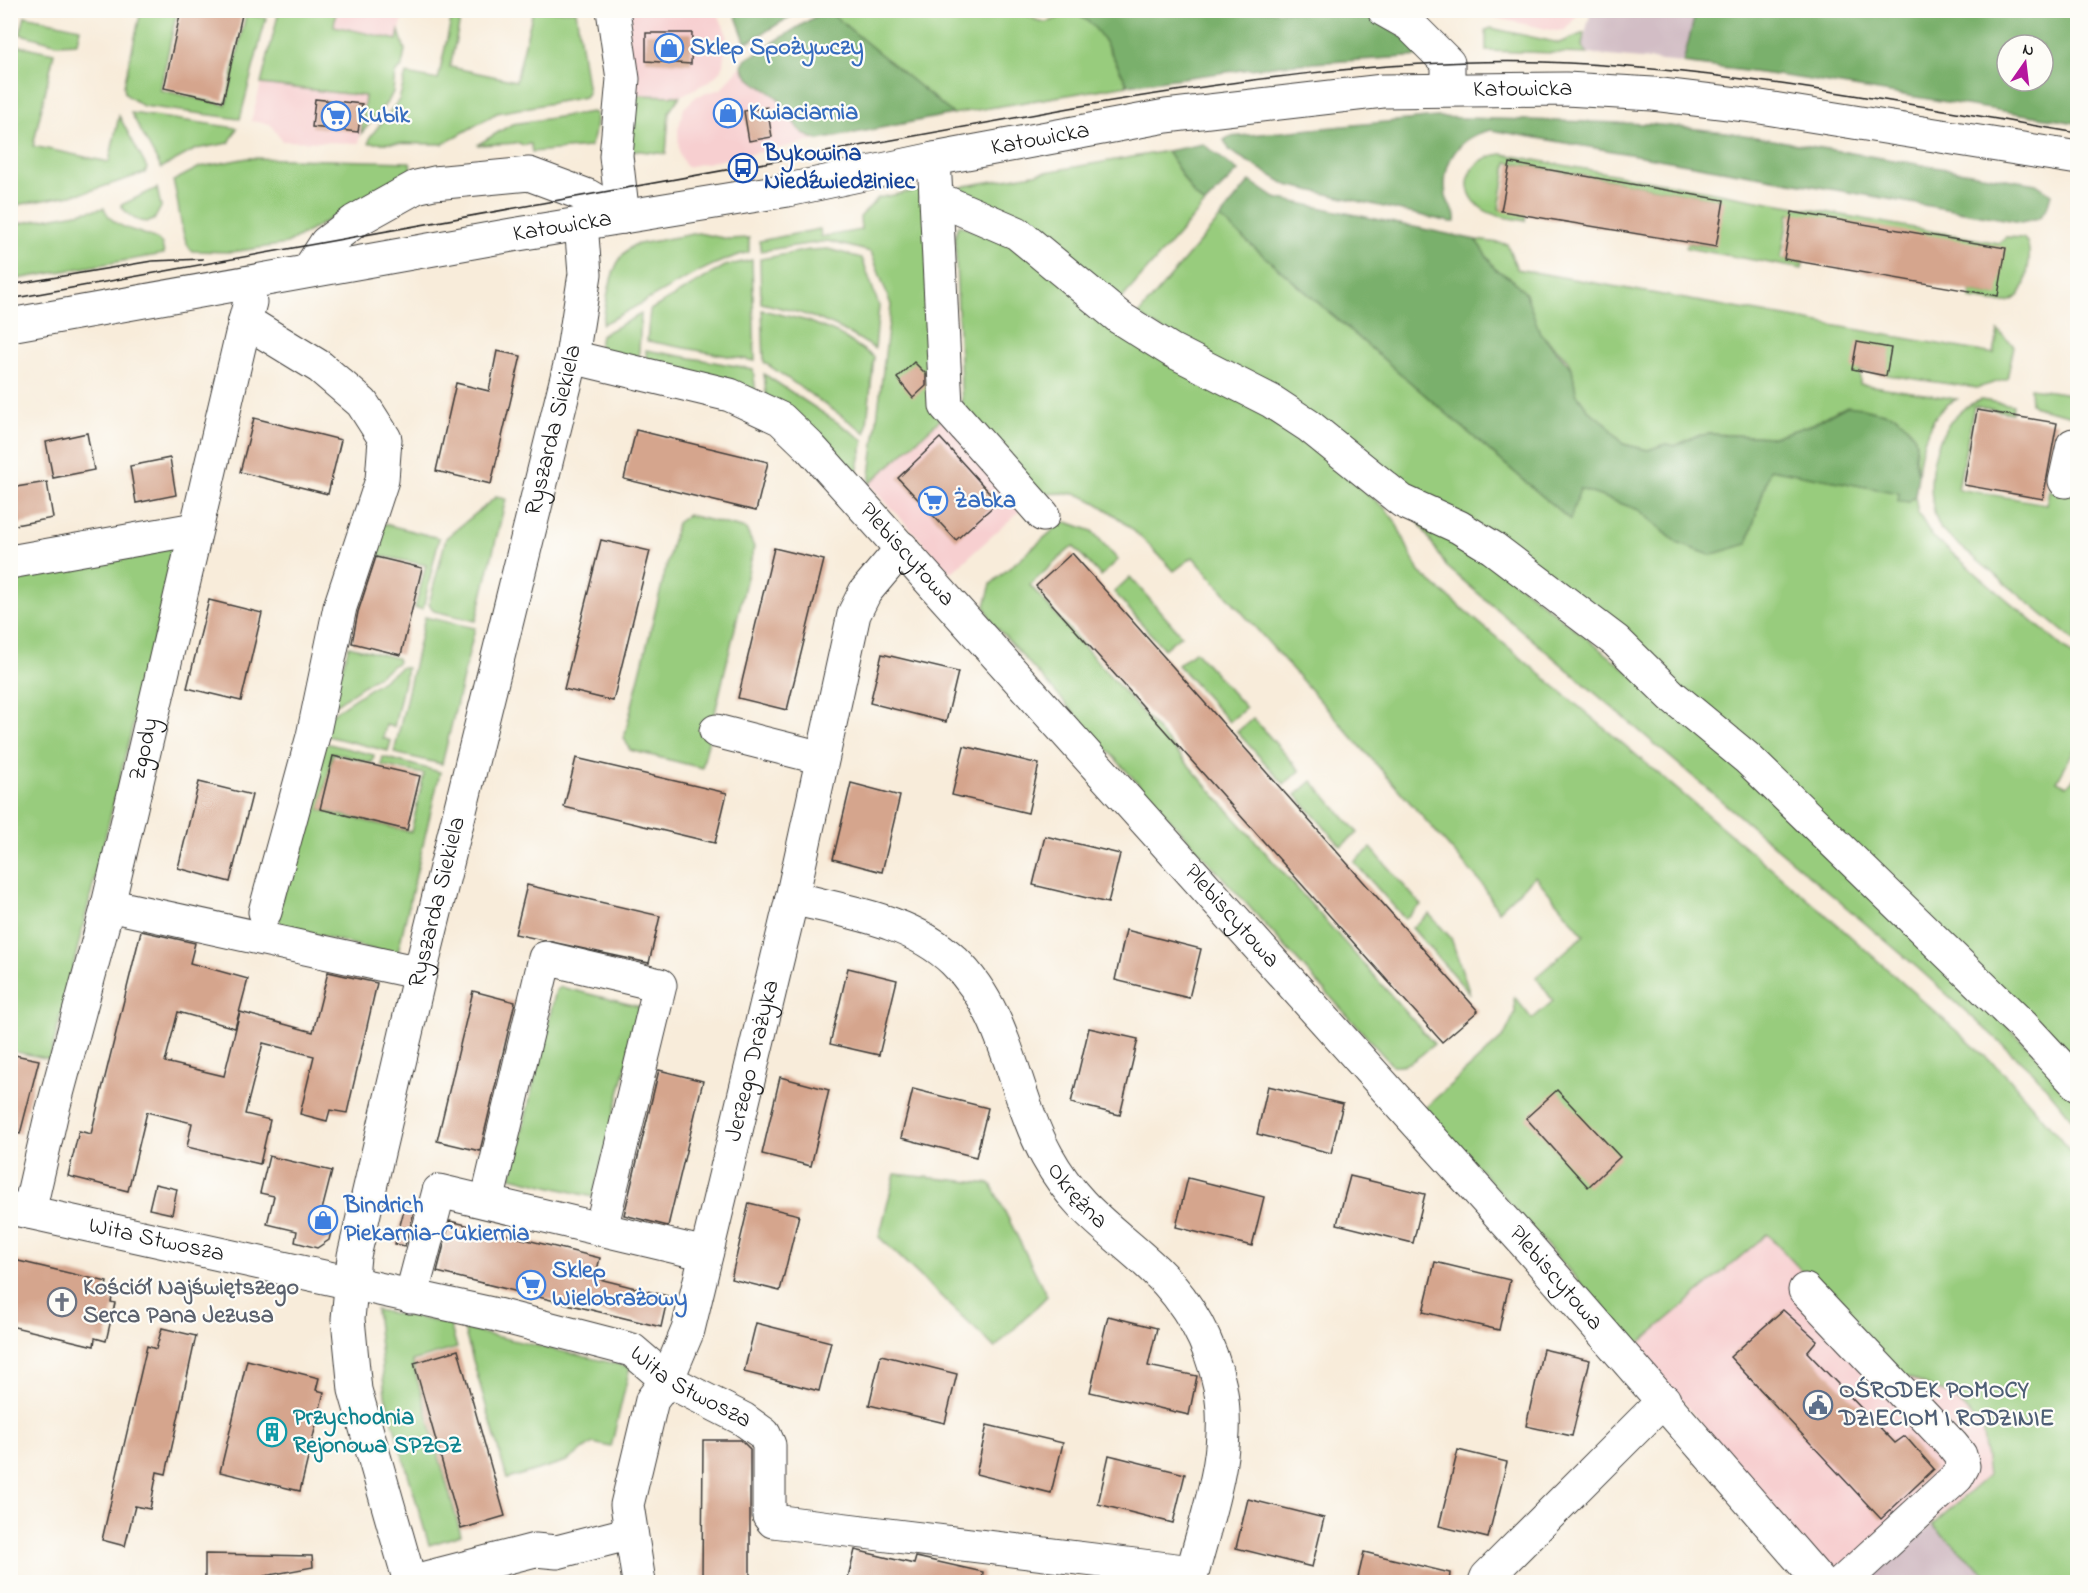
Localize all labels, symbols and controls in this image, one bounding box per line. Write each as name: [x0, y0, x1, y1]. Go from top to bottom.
place label: Sklep Spożywczy: [690, 31, 864, 67]
shop icon: Sklep Spożywczy: [653, 32, 685, 64]
north arrow: [1995, 33, 2055, 93]
text: N: [2020, 37, 2036, 63]
street label: Katowicka: [1473, 71, 1573, 108]
place label: Kwiaciarnia: [749, 96, 858, 131]
shop icon: Kwiaciarnia: [712, 97, 744, 129]
place label: Kubik: [357, 99, 410, 134]
supermarket icon: Kubik: [320, 100, 352, 132]
street label: Katowicka: [988, 113, 1092, 166]
place label: Bykowina Niedźwiedziniec: [763, 137, 916, 200]
bus stop icon: Bykowina Niedźwiedziniec: [727, 152, 759, 184]
street label: Katowicka: [510, 202, 614, 252]
street label: Ryszarda Siekiela: [516, 342, 591, 519]
place label: Żabka: [954, 484, 1016, 519]
supermarket icon: Żabka: [917, 485, 949, 517]
street label: Plebiscytowa: [850, 495, 963, 615]
street label: Zgody: [120, 714, 170, 784]
street label: Ryszarda Siekiela: [400, 813, 475, 991]
street label: Plebiscytowa: [1175, 856, 1288, 976]
street label: Jerzego Drażyka: [716, 976, 789, 1145]
street label: Okrężna: [1037, 1156, 1115, 1238]
place label: Bindrich Piekarnia-Cukiernia: [343, 1189, 530, 1252]
shop icon: Bindrich Piekarnia-Cukiernia: [307, 1204, 339, 1236]
street label: Wita Stwosza: [85, 1208, 228, 1272]
street label: Plebiscytowa: [1500, 1218, 1612, 1339]
place label: Sklep Wielobrażowy: [552, 1254, 687, 1318]
supermarket icon: Sklep Wielobrażowy: [515, 1269, 547, 1301]
place label: Kościół Najświętszego Serca Pana Jezusa: [83, 1271, 299, 1334]
church icon: Kościół Najświętszego Serca Pana Jezusa: [46, 1286, 78, 1318]
street label: Wita Stwosza: [621, 1337, 759, 1438]
place label: OŚRODEK POMOCY DZIECIOM I RODZINIE: [1838, 1374, 2054, 1437]
public building icon: OŚRODEK POMOCY DZIECIOM I RODZINIE: [1802, 1389, 1834, 1421]
place label: Przychodnia Rejonowa SPZOZ: [293, 1401, 462, 1464]
building icon: Przychodnia Rejonowa SPZOZ: [256, 1416, 288, 1448]

